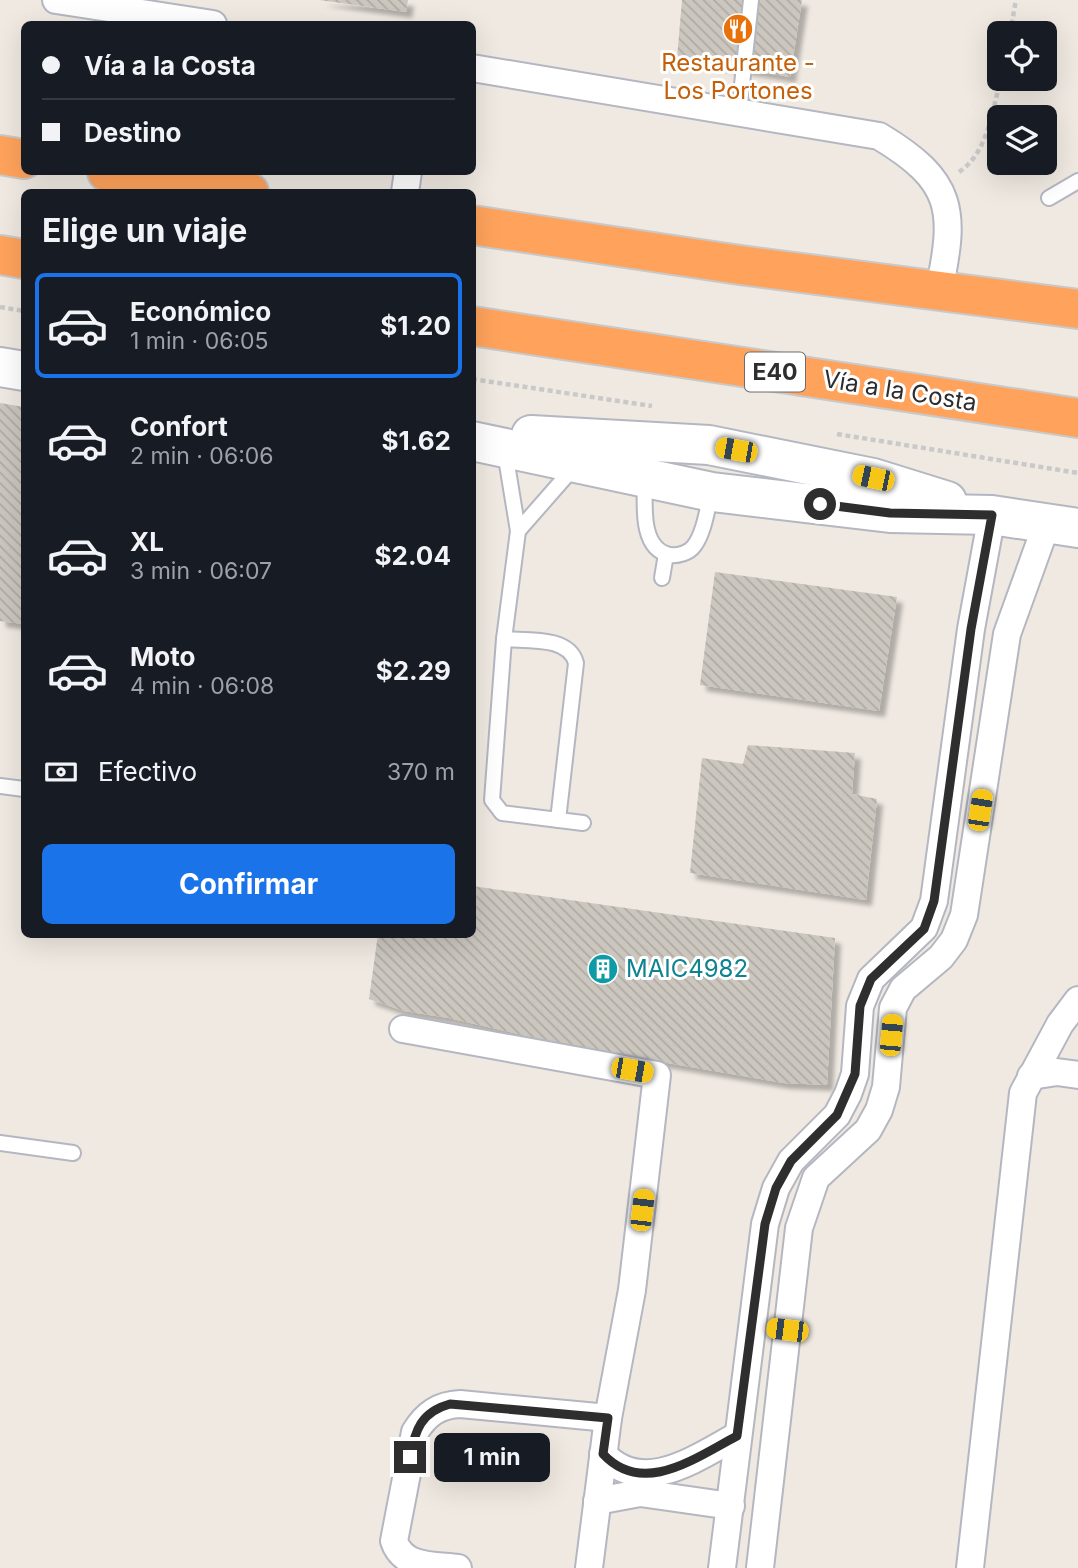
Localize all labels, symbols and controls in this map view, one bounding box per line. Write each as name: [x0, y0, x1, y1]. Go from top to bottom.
restaurant icon: Restaurante - Los Portones: [721, 12, 755, 46]
map controls: [987, 21, 1057, 175]
button: locate: [987, 21, 1057, 91]
place label: Restaurante - Los Portones: [661, 48, 815, 105]
text: Vía a la Costa: [84, 50, 256, 81]
button: layers: [987, 105, 1057, 175]
text: Destino: [84, 117, 182, 148]
text: Elige un viaje: [42, 211, 247, 250]
icon: car: [46, 294, 109, 357]
text: Económico: [130, 296, 271, 327]
text: $1.20: [380, 310, 451, 341]
text: 1 min · 06:05: [130, 327, 269, 355]
road number: E40: [745, 352, 805, 392]
street label: Vía a la Costa: [821, 364, 979, 417]
icon: car: [46, 409, 109, 472]
text: Confort: [130, 411, 228, 442]
text: $1.62: [382, 425, 451, 456]
car: [714, 436, 759, 464]
text: 2 min · 06:06: [130, 442, 274, 470]
car: [851, 463, 896, 493]
route start: [804, 488, 836, 520]
icon: car: [46, 524, 109, 587]
text: XL: [130, 526, 164, 557]
text: $2.04: [375, 540, 451, 571]
text: 3 min · 06:07: [130, 557, 272, 585]
icon: car: [46, 639, 109, 702]
text: Moto: [130, 641, 195, 672]
text: $2.29: [376, 655, 451, 686]
text: 4 min · 06:08: [130, 672, 274, 700]
icon: cash: [42, 753, 80, 791]
text: Efectivo: [98, 756, 197, 787]
text: 370 m: [387, 758, 455, 786]
car: [967, 788, 994, 832]
button: Confirmar: [42, 844, 455, 924]
building icon: MAIC4982: [586, 952, 620, 986]
place label: MAIC4982: [626, 954, 748, 983]
car: [879, 1013, 904, 1057]
car: [610, 1056, 655, 1084]
car: [630, 1188, 655, 1232]
car: [765, 1317, 810, 1343]
callout: 1 min: [434, 1432, 550, 1482]
route end: [394, 1441, 426, 1473]
text: 1 min: [464, 1443, 520, 1471]

